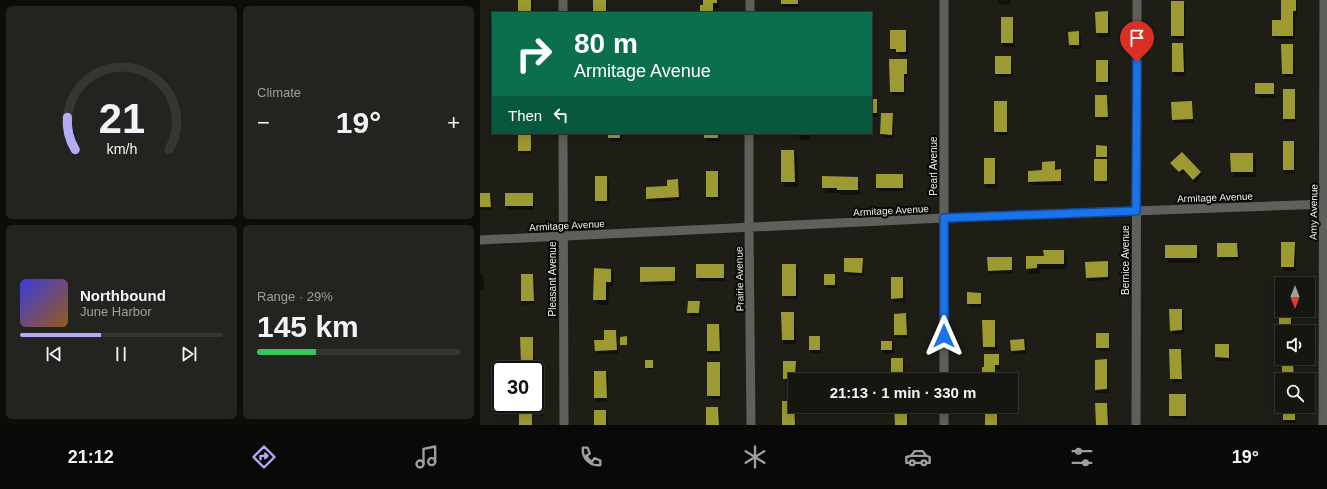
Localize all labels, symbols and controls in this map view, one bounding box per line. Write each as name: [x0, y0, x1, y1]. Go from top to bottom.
pin: [1120, 21, 1154, 62]
icon: arrive: [1126, 27, 1148, 49]
icon: right: [508, 28, 560, 80]
text: 80 m: [574, 28, 638, 59]
text: Armitage Avenue: [574, 61, 711, 81]
text: Climate: [257, 85, 301, 100]
text: 21: [98, 95, 145, 142]
icon: left: [550, 104, 572, 126]
text: 19°: [336, 106, 381, 139]
text: Then: [508, 107, 542, 124]
text: −: [257, 110, 270, 135]
text: +: [447, 110, 460, 135]
street label: Pearl Avenue: [928, 136, 939, 196]
text: km/h: [106, 141, 137, 157]
street label: Amy Avenue: [1308, 184, 1319, 240]
street label: Armitage Avenue: [1177, 191, 1254, 204]
street label: Armitage Avenue: [853, 203, 930, 218]
street label: Armitage Avenue: [529, 218, 606, 233]
street label: Bernice Avenue: [1120, 225, 1131, 295]
street label: Pleasant Avenue: [547, 241, 558, 316]
street label: Prairie Avenue: [733, 246, 746, 312]
north arrow: [1275, 277, 1315, 317]
map controls: [1275, 277, 1315, 413]
text: Northbound: [80, 287, 166, 304]
text: Range · 29%: [257, 289, 333, 304]
text: June Harbor: [80, 304, 152, 319]
text: 145 km: [257, 310, 359, 343]
position arrow: [923, 315, 965, 357]
button: sound: [1275, 325, 1315, 365]
icon: previous: [43, 343, 65, 365]
icon: pause: [110, 343, 132, 365]
icon: next: [178, 343, 200, 365]
speed limit sign: 30: [492, 361, 544, 413]
button: search: [1275, 373, 1315, 413]
text: 21:13 · 1 min · 330 m: [830, 384, 976, 401]
icon: directions: [250, 443, 278, 471]
icon: music: [413, 443, 441, 471]
icon: phone: [577, 443, 605, 471]
icon: climate: [741, 443, 769, 471]
icon: car: [904, 443, 932, 471]
icon: filters: [1068, 443, 1096, 471]
text: 21:12: [68, 447, 114, 467]
text: 19°: [1232, 447, 1259, 467]

